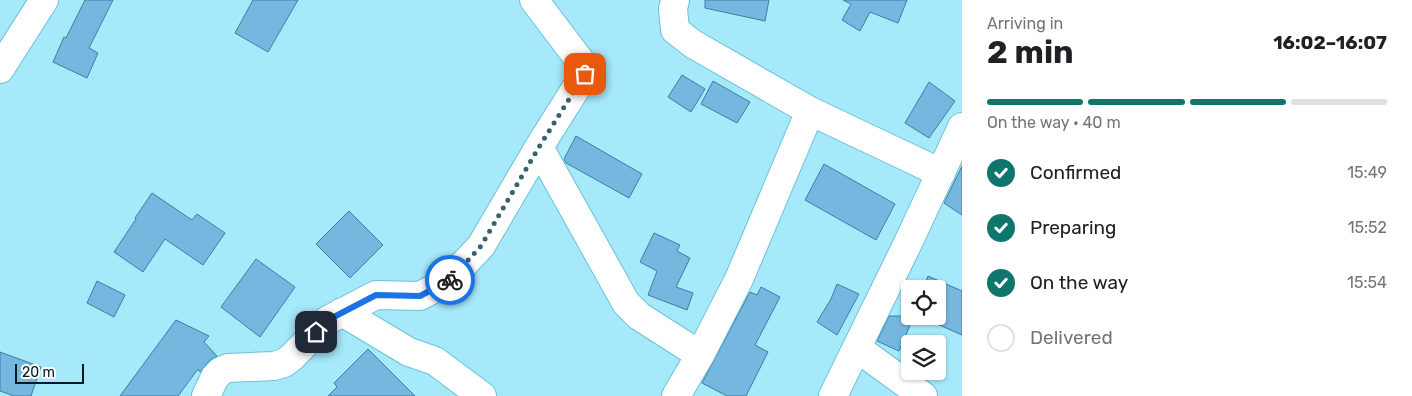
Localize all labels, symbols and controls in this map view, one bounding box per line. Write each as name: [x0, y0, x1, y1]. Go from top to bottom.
text: Arriving in: [987, 14, 1063, 33]
text: 16:02–16:07: [1273, 31, 1387, 54]
text: 2 min: [987, 33, 1074, 71]
pin: [564, 53, 606, 95]
icon: bag: [571, 60, 599, 88]
text: On the way · 40 m: [987, 113, 1121, 132]
icon: check: [987, 159, 1015, 187]
text: Confirmed: [1030, 161, 1121, 184]
text: 15:49: [1347, 163, 1387, 182]
icon: check: [987, 214, 1015, 242]
text: Preparing: [1030, 216, 1116, 239]
text: 15:52: [1348, 218, 1387, 237]
courier: [425, 255, 475, 305]
icon: bike: [436, 266, 464, 294]
icon: check: [987, 269, 1015, 297]
text: On the way: [1030, 271, 1128, 294]
text: 15:54: [1347, 273, 1387, 292]
map controls: [901, 280, 946, 380]
button: locate: [901, 280, 946, 325]
pin: [295, 311, 337, 353]
icon: home: [302, 318, 330, 346]
text: Delivered: [1030, 326, 1113, 349]
button: layers: [901, 335, 946, 380]
scale bar: [15, 361, 84, 384]
text: 20 m: [22, 364, 55, 381]

